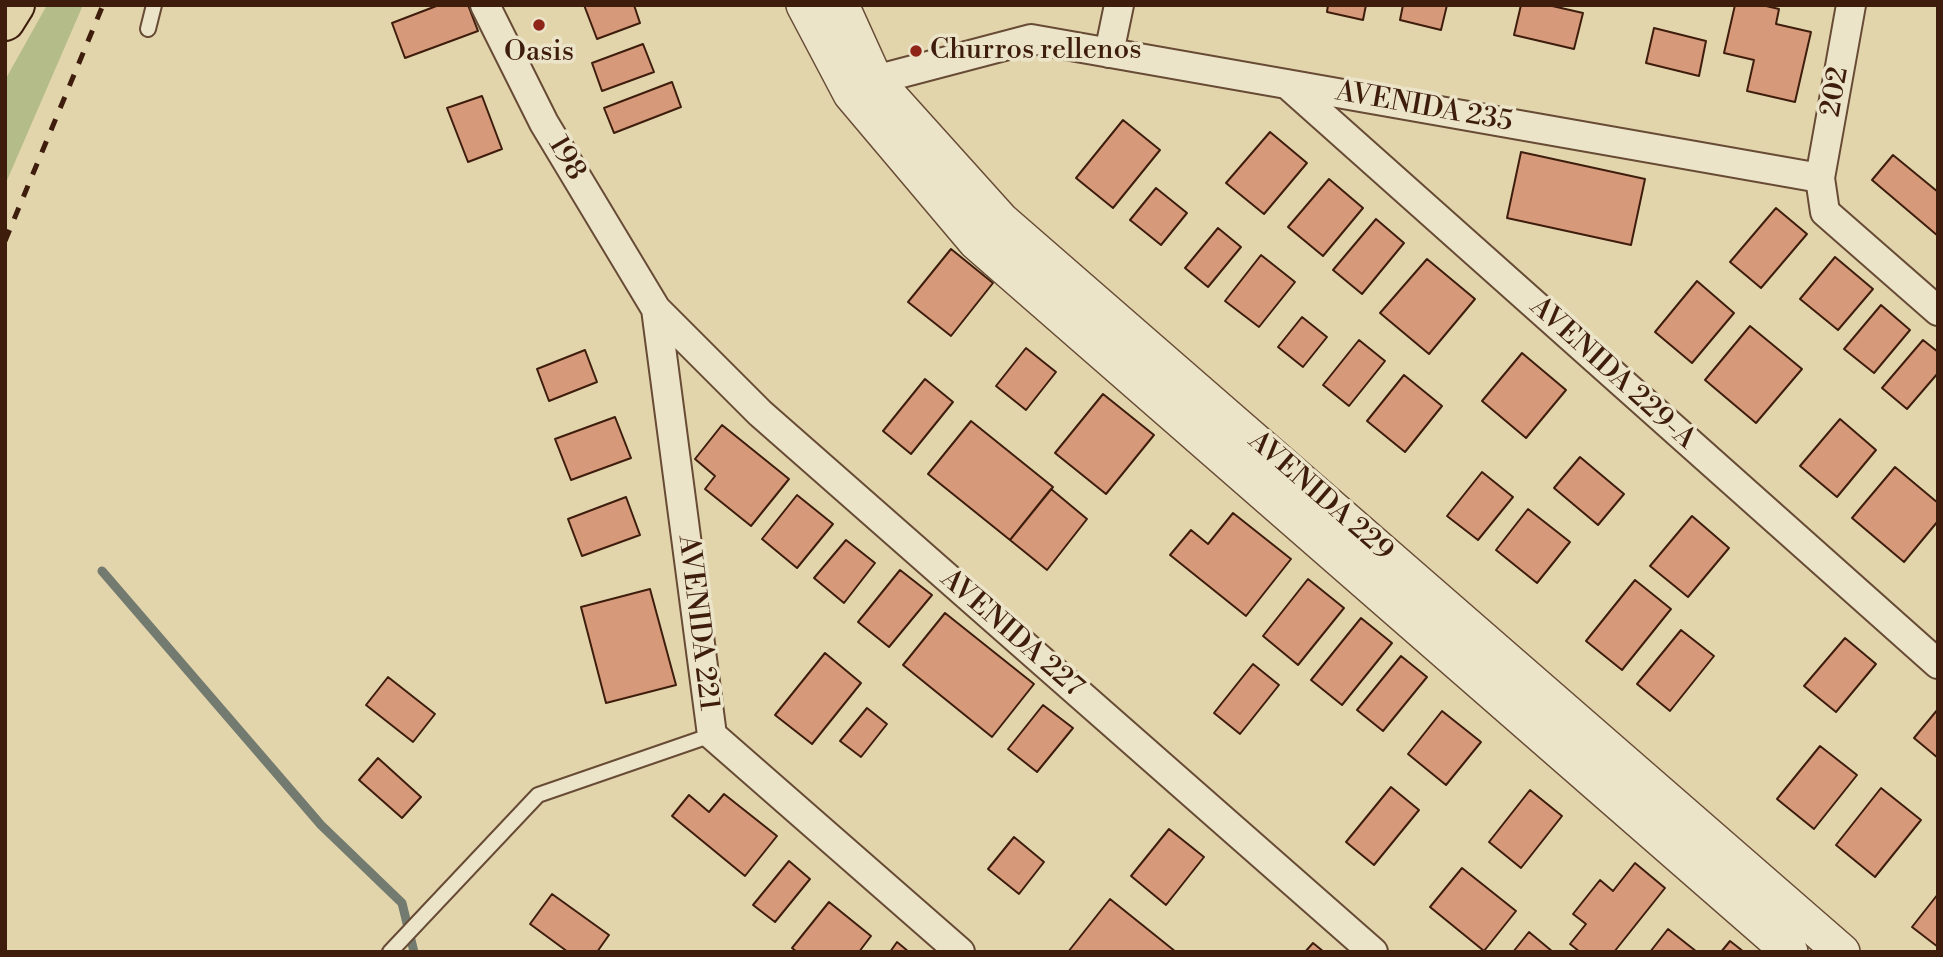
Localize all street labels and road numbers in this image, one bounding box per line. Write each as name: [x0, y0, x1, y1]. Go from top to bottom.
street label: 202: [1815, 64, 1857, 120]
street label: AVENIDA 235: [1333, 76, 1515, 140]
street label: 198: [540, 131, 592, 187]
street label: AVENIDA 229-A: [1522, 291, 1702, 457]
street label: AVENIDA 229: [1241, 425, 1399, 569]
street label: AVENIDA 221: [670, 533, 724, 713]
street label: AVENIDA 227: [933, 563, 1089, 705]

